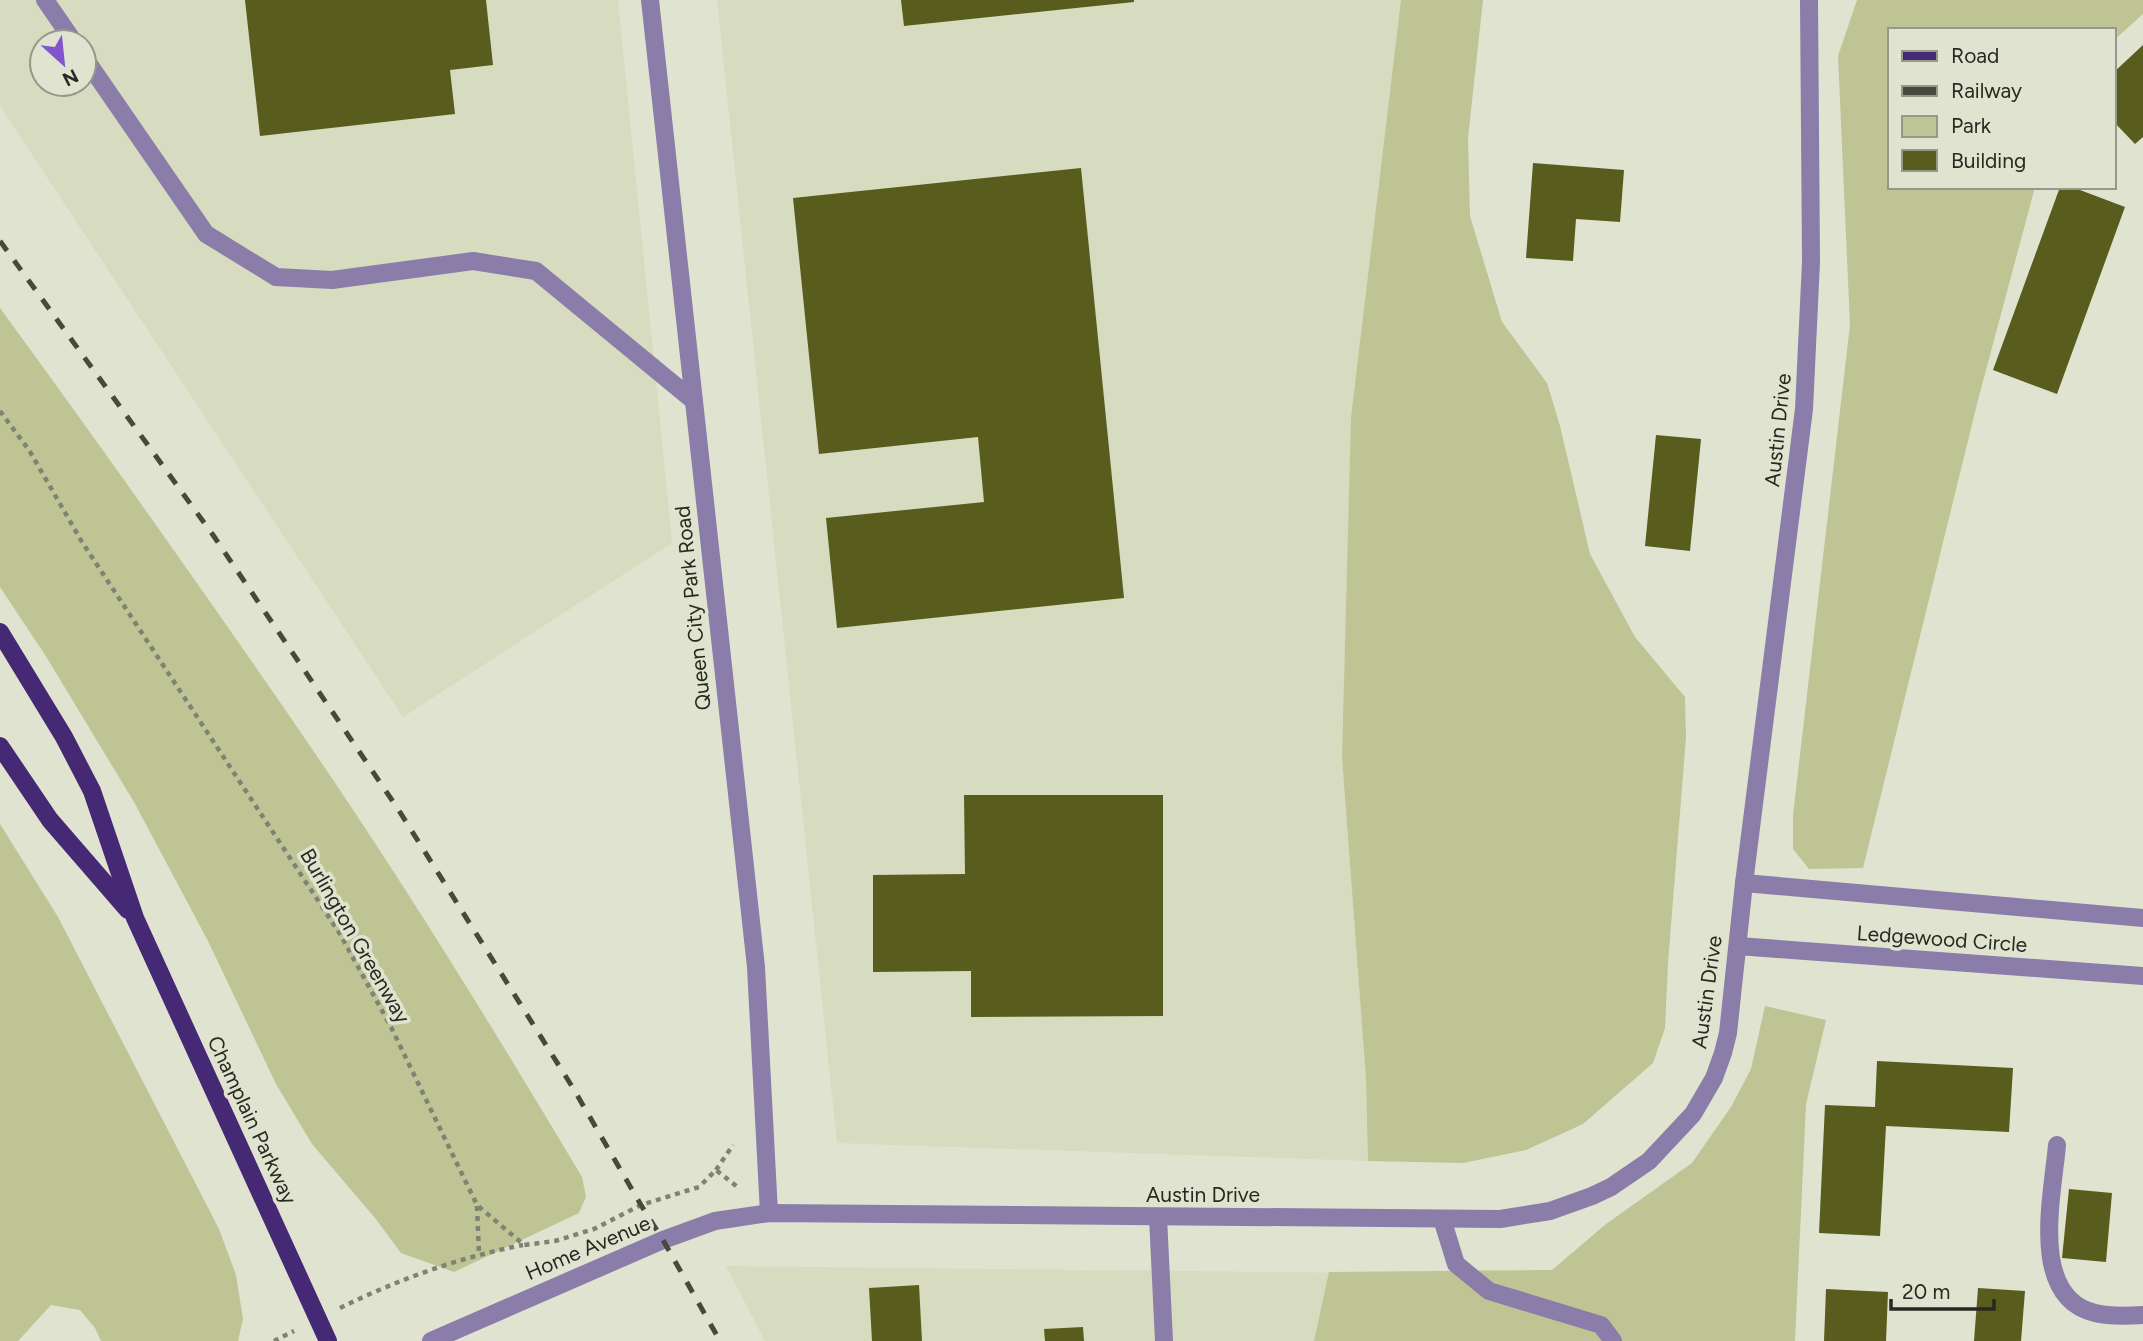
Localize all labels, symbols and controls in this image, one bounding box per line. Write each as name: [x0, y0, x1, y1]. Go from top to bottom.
north arrow: [28, 28, 98, 98]
legend: [1888, 28, 2115, 189]
text: Road: [1951, 43, 1999, 68]
text: N: [59, 64, 82, 91]
text: Railway: [1951, 78, 2022, 103]
text: Park: [1951, 113, 1992, 138]
text: Building: [1951, 148, 2026, 173]
street label: Austin Drive: [1759, 372, 1796, 488]
street label: Queen City Park Road: [669, 505, 716, 712]
street label: Burlington Greenway: [295, 844, 416, 1028]
street label: Ledgewood Circle: [1856, 920, 2028, 957]
street label: Austin Drive: [1686, 934, 1727, 1050]
street label: Champlain Parkway: [203, 1032, 302, 1208]
street label: Austin Drive: [1146, 1182, 1260, 1207]
street label: Home Avenue: [521, 1210, 654, 1285]
scale bar: [1891, 1268, 1994, 1312]
text: 20 m: [1902, 1279, 1950, 1304]

